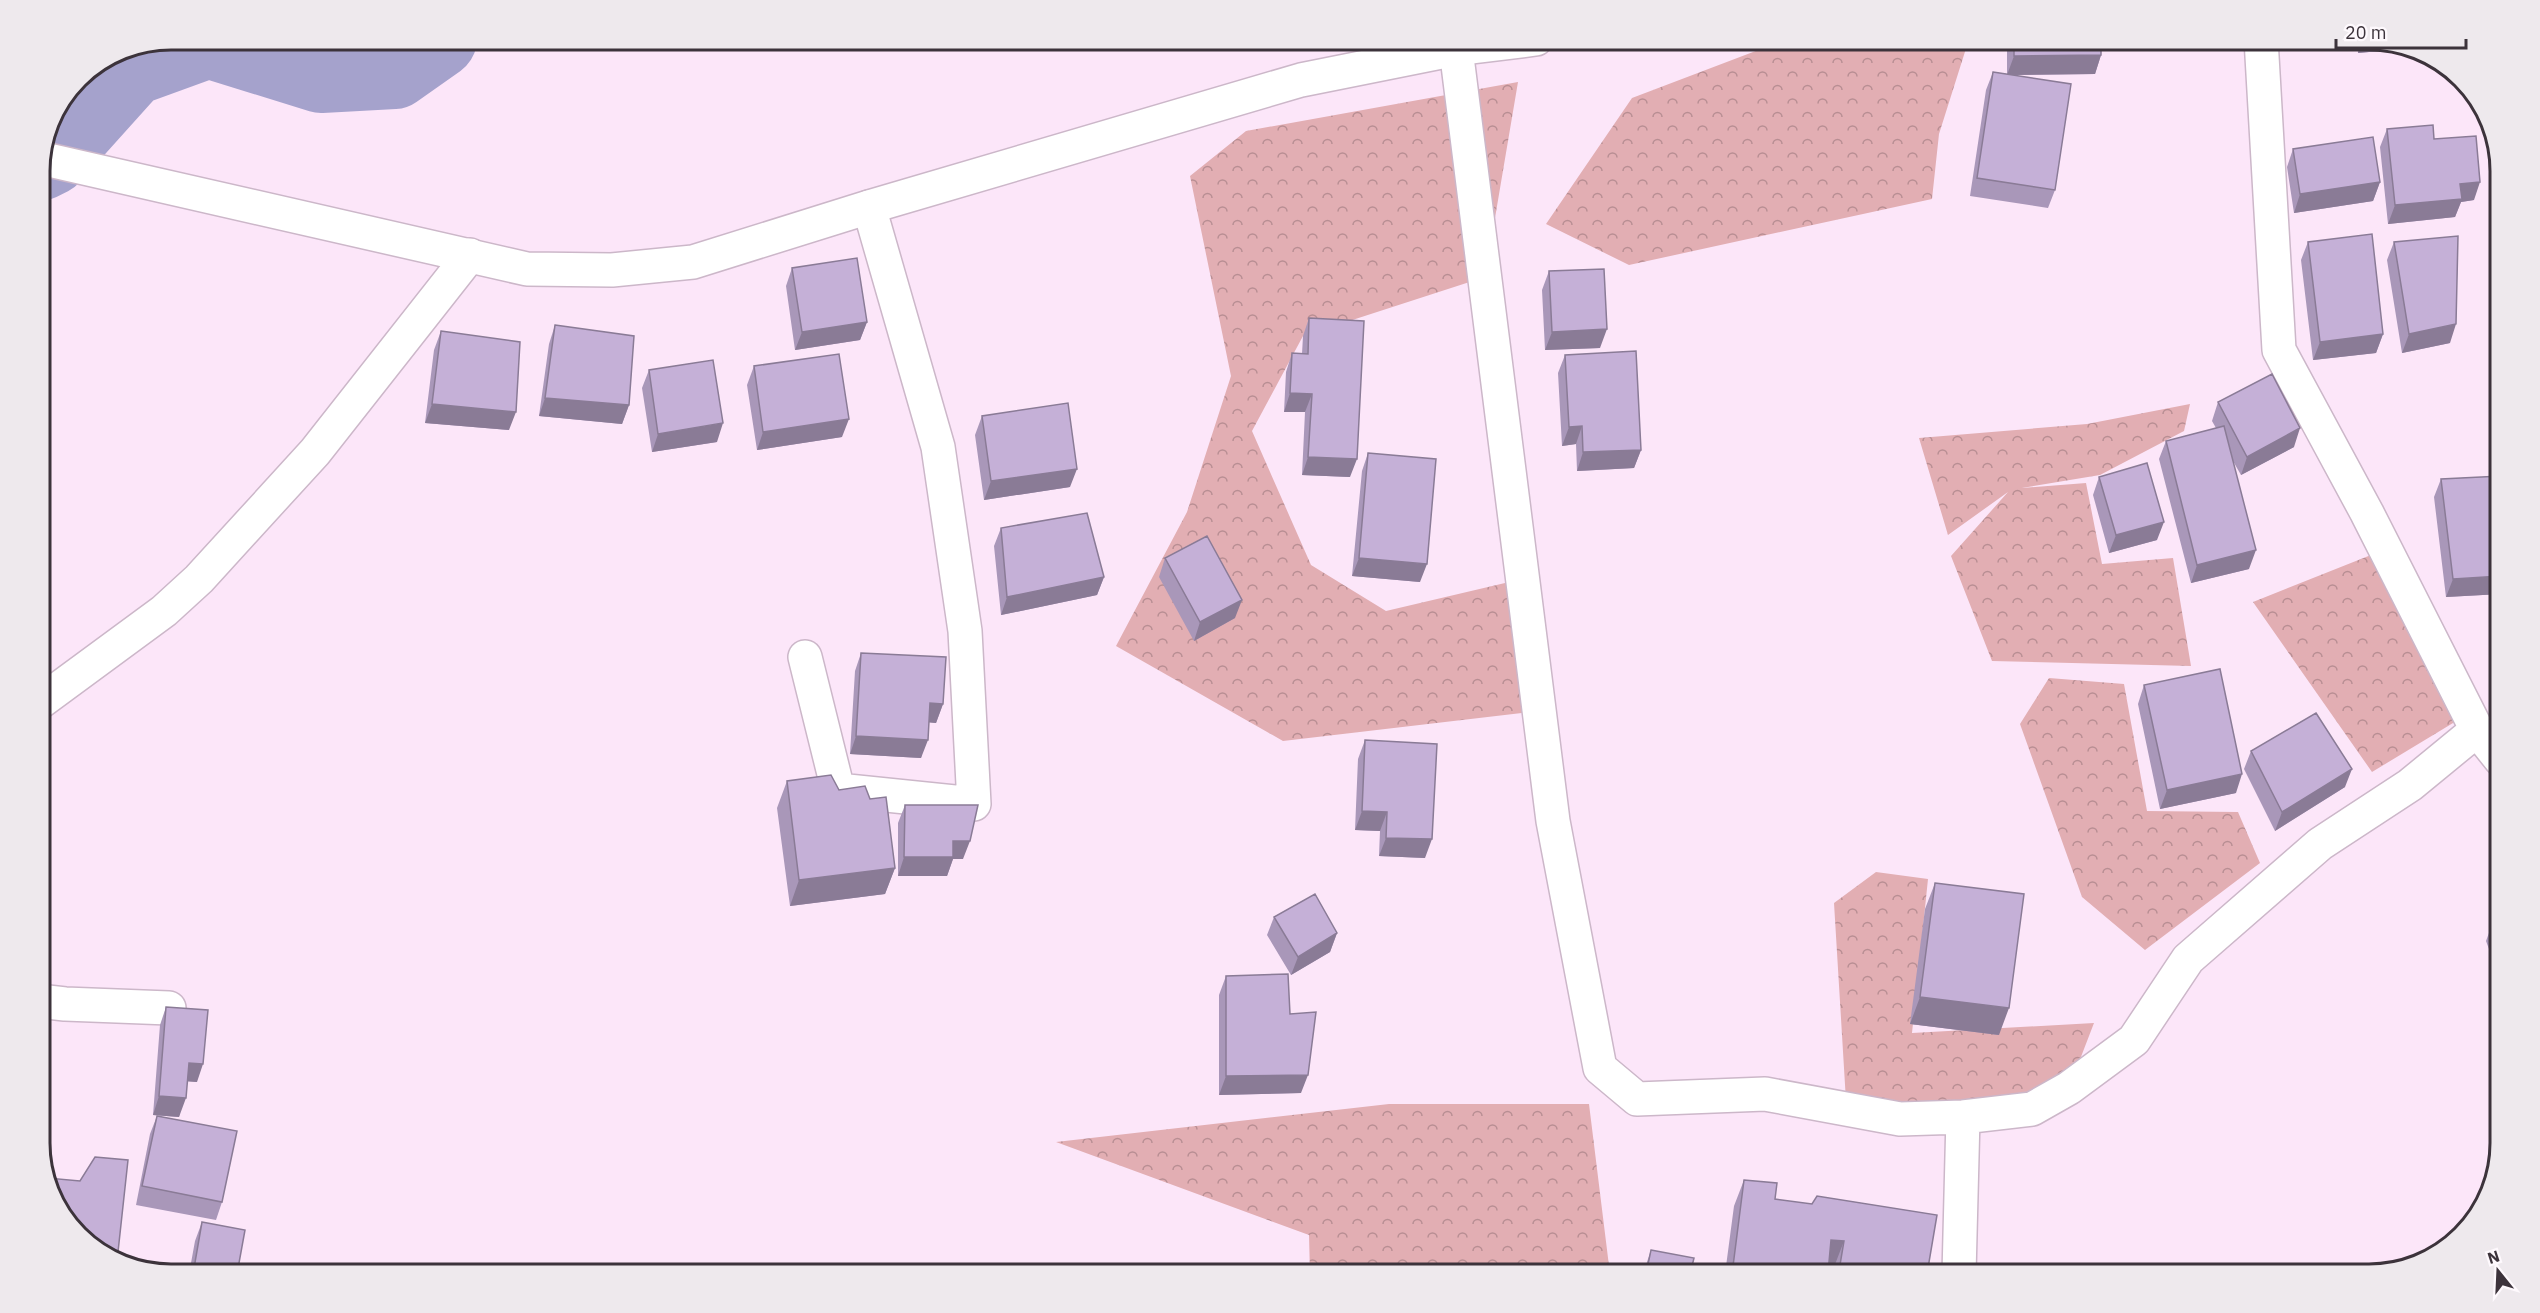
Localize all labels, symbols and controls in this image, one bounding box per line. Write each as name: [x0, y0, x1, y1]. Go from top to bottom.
scale bar: [2336, 12, 2466, 50]
text: 20 m: [2345, 21, 2387, 44]
north arrow: [2468, 1241, 2528, 1301]
text: N: [2485, 1245, 2502, 1268]

